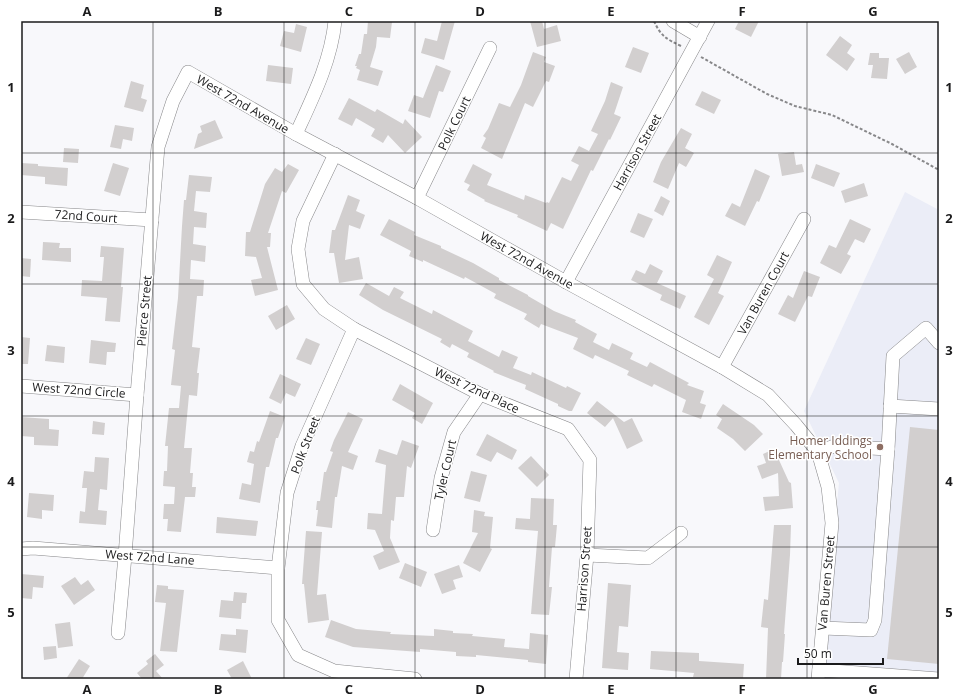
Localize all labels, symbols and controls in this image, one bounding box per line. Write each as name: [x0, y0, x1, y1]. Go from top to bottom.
text: A: [83, 2, 92, 20]
text: B: [214, 2, 223, 20]
text: C: [345, 2, 353, 20]
text: D: [475, 2, 485, 20]
text: E: [607, 2, 615, 20]
text: F: [738, 2, 746, 20]
text: G: [868, 2, 878, 20]
street label: West 72nd Avenue: [194, 71, 293, 138]
text: 1: [7, 78, 15, 96]
text: 1: [945, 78, 953, 96]
street label: Polk Court: [434, 93, 474, 153]
street label: Harrison Street: [609, 111, 665, 193]
street label: 72nd Court: [54, 205, 118, 227]
text: 2: [7, 209, 15, 227]
text: 2: [945, 209, 953, 227]
street label: West 72nd Avenue: [477, 227, 577, 293]
street label: Van Buren Court: [733, 248, 793, 338]
street label: Pierce Street: [132, 275, 156, 347]
text: 3: [7, 341, 15, 359]
text: 3: [945, 341, 953, 359]
street label: West 72nd Place: [432, 363, 522, 417]
street label: West 72nd Circle: [32, 378, 126, 402]
street label: Polk Street: [286, 414, 324, 476]
place label: Homer Iddings Elementary School: [768, 432, 872, 463]
street label: Tyler Court: [430, 438, 460, 502]
marker: Homer Iddings Elementary School: [875, 442, 885, 452]
text: 4: [7, 472, 15, 490]
text: 4: [945, 472, 953, 490]
street label: Harrison Street: [573, 526, 595, 612]
street label: Van Buren Street: [813, 535, 839, 631]
street label: West 72nd Lane: [105, 545, 195, 569]
text: 5: [7, 603, 15, 621]
text: 5: [945, 603, 953, 621]
scale bar: [798, 640, 883, 666]
text: 50 m: [804, 645, 832, 662]
text: A: [83, 680, 92, 698]
text: B: [214, 680, 223, 698]
text: C: [345, 680, 353, 698]
text: D: [475, 680, 485, 698]
text: E: [607, 680, 615, 698]
text: F: [738, 680, 746, 698]
text: G: [868, 680, 878, 698]

